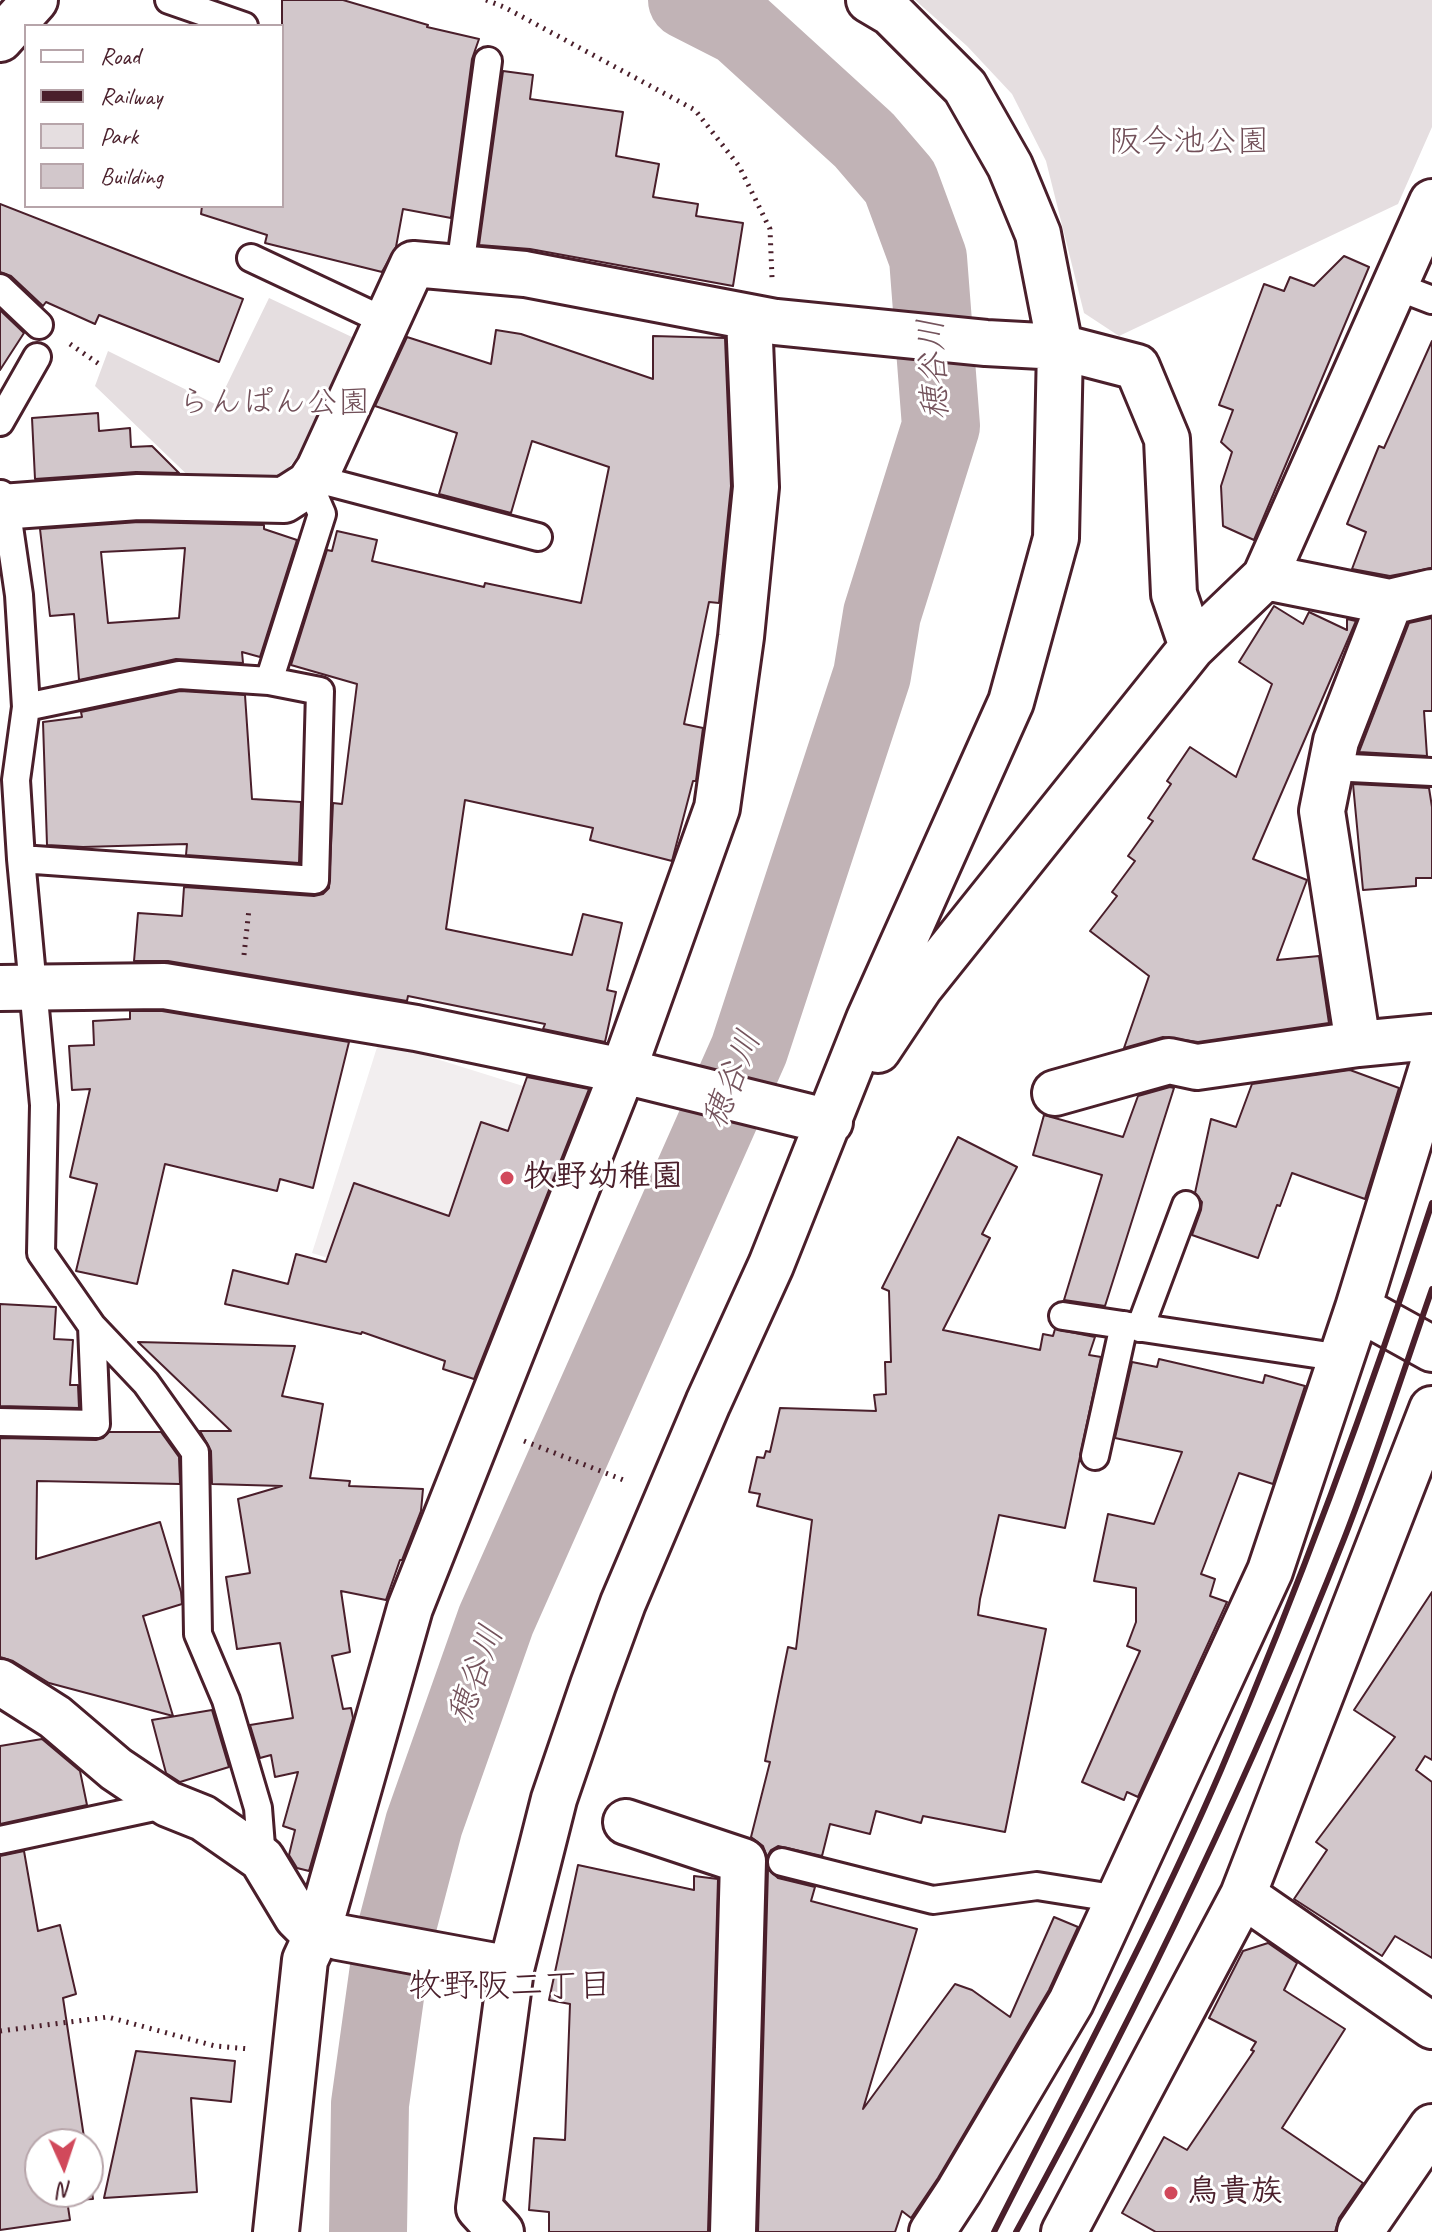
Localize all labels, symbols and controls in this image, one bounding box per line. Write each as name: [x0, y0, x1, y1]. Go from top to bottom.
legend: [24, 24, 284, 208]
text: Road: [100, 41, 140, 71]
text: Railway: [100, 81, 162, 111]
text: Park: [100, 121, 138, 151]
park label: 阪今池公園: [1109, 124, 1269, 162]
text: Building: [100, 161, 163, 191]
water label: 穂谷川: [912, 317, 958, 421]
park label: らんぱん公園: [178, 385, 370, 423]
water label: 穂谷川: [695, 1025, 771, 1135]
place label: 牧野幼稚園: [523, 1159, 683, 1197]
marker: 牧野幼稚園: [498, 1169, 516, 1187]
water label: 穂谷川: [440, 1620, 514, 1730]
district label: 牧野阪二丁目: [408, 1967, 612, 2007]
north arrow: [24, 2128, 104, 2208]
place label: 鳥貴族: [1187, 2174, 1283, 2212]
text: N: [58, 2176, 73, 2204]
marker: 鳥貴族: [1162, 2184, 1180, 2202]

